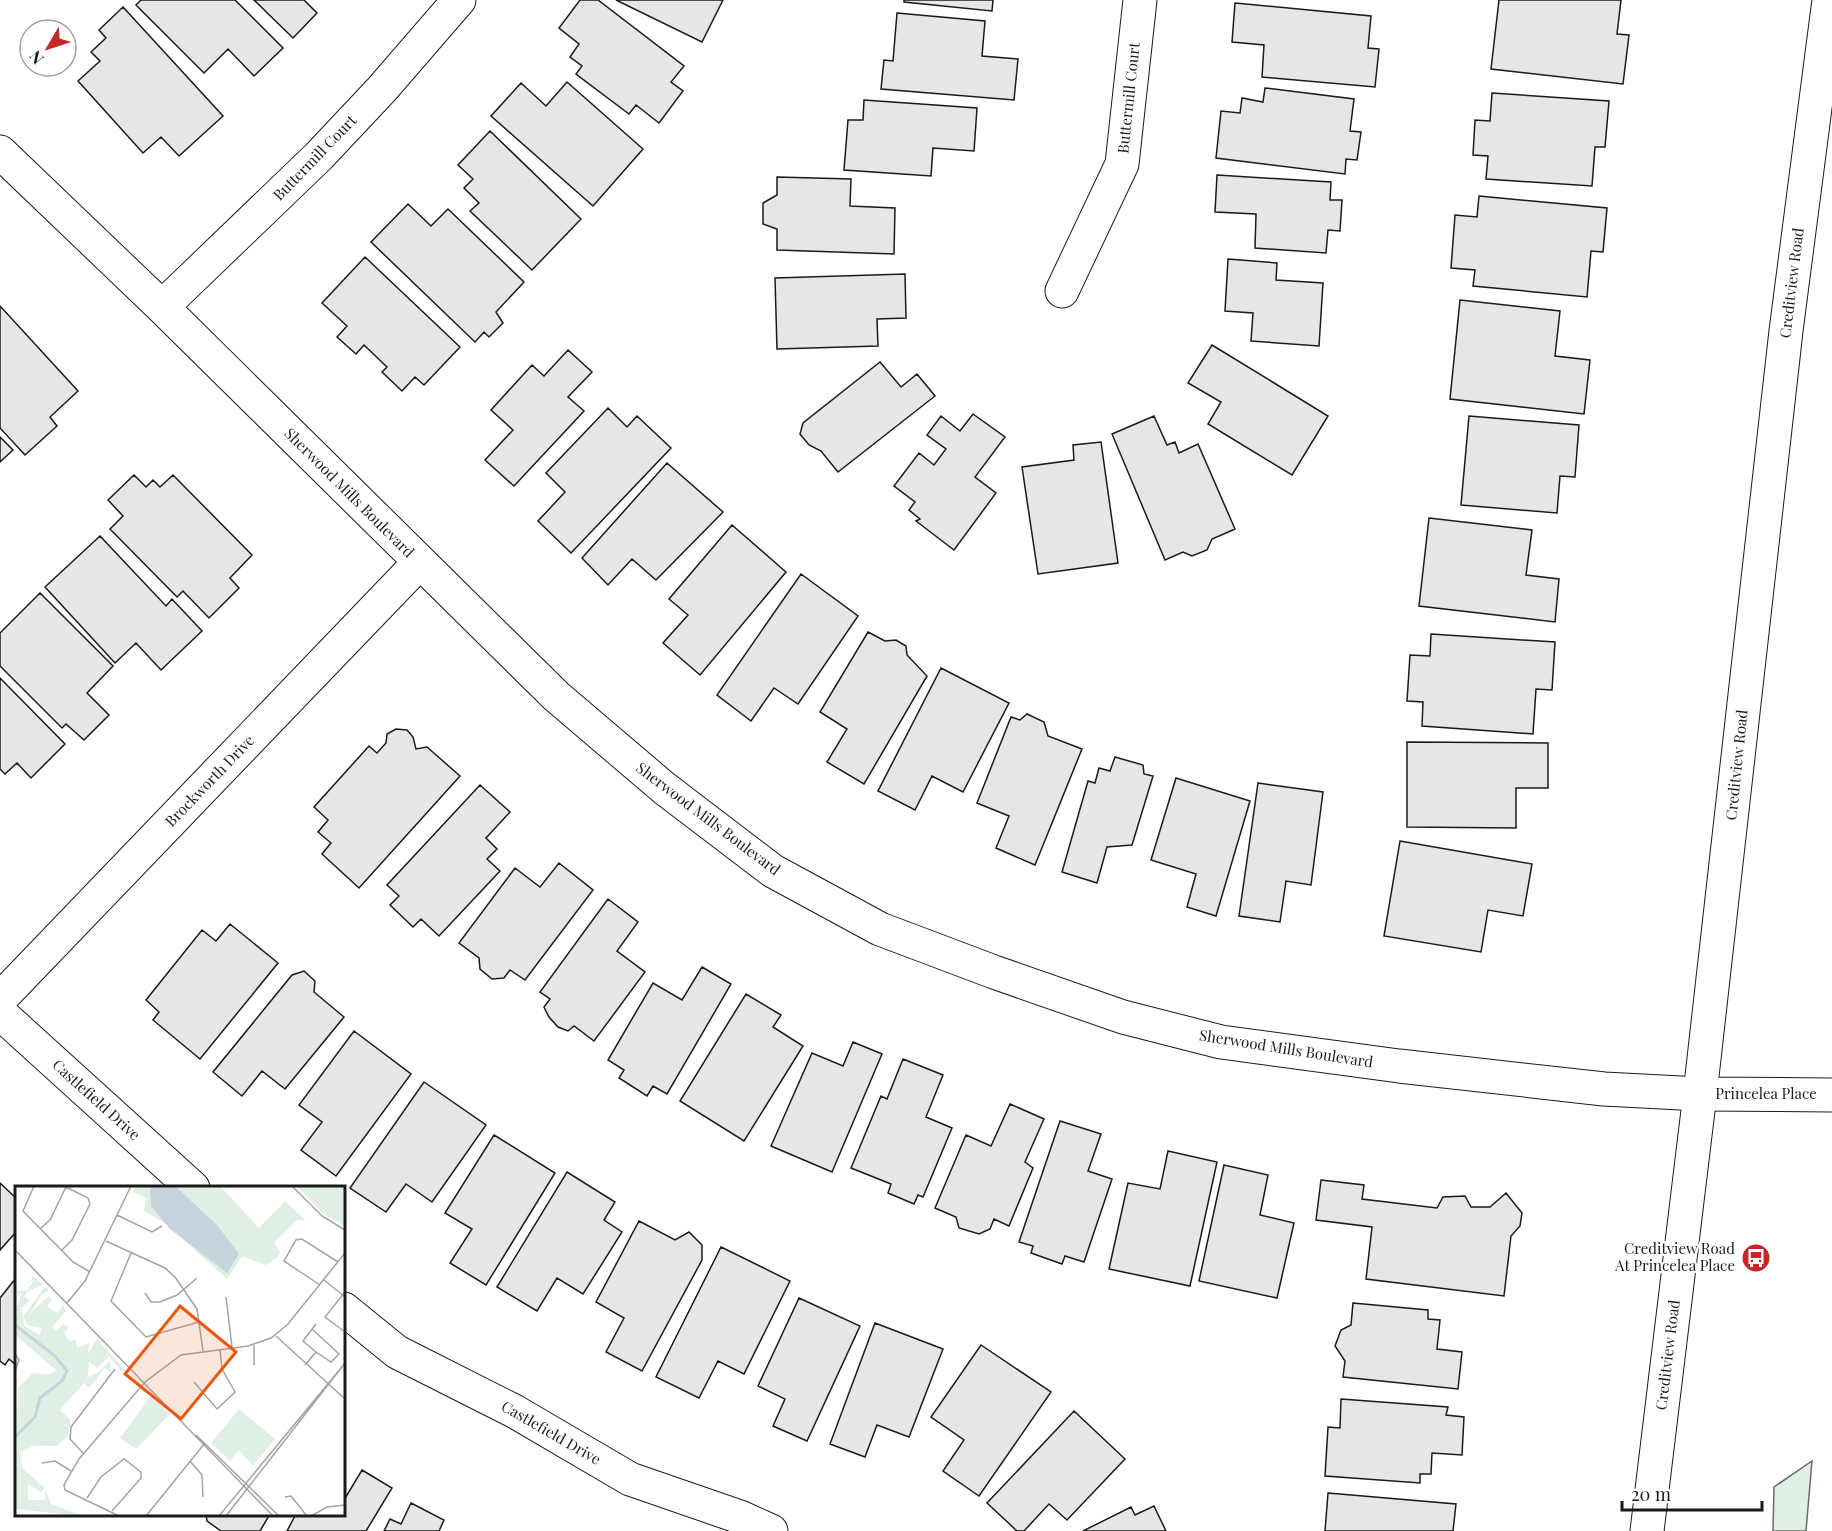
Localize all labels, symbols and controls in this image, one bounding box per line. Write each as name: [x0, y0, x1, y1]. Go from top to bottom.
north arrow: [18, 18, 78, 78]
street label: Buttermill Court: [1112, 41, 1144, 154]
text: N: [24, 46, 48, 69]
street label: Buttermill Court: [268, 110, 361, 204]
street label: Creditview Road: [1774, 226, 1808, 339]
street label: Sherwood Mills Boulevard: [281, 423, 419, 562]
street label: Creditview Road: [1720, 708, 1752, 821]
street label: Brockworth Drive: [160, 730, 258, 831]
street label: Sherwood Mills Boulevard: [632, 757, 785, 879]
street label: Sherwood Mills Boulevard: [1198, 1024, 1375, 1072]
street label: Castlefield Drive: [48, 1054, 145, 1144]
street label: Princelea Place: [1715, 1083, 1817, 1103]
inset map: [15, 1186, 345, 1516]
place label: Creditview Road At Princelea Place: [1614, 1238, 1735, 1275]
bus stop icon: Creditview Road At Princelea Place: [1740, 1242, 1772, 1274]
street label: Creditview Road: [1650, 1298, 1684, 1411]
street label: Castlefield Drive: [498, 1396, 605, 1469]
scale bar: [1622, 1474, 1762, 1512]
text: 20 m: [1631, 1482, 1671, 1506]

